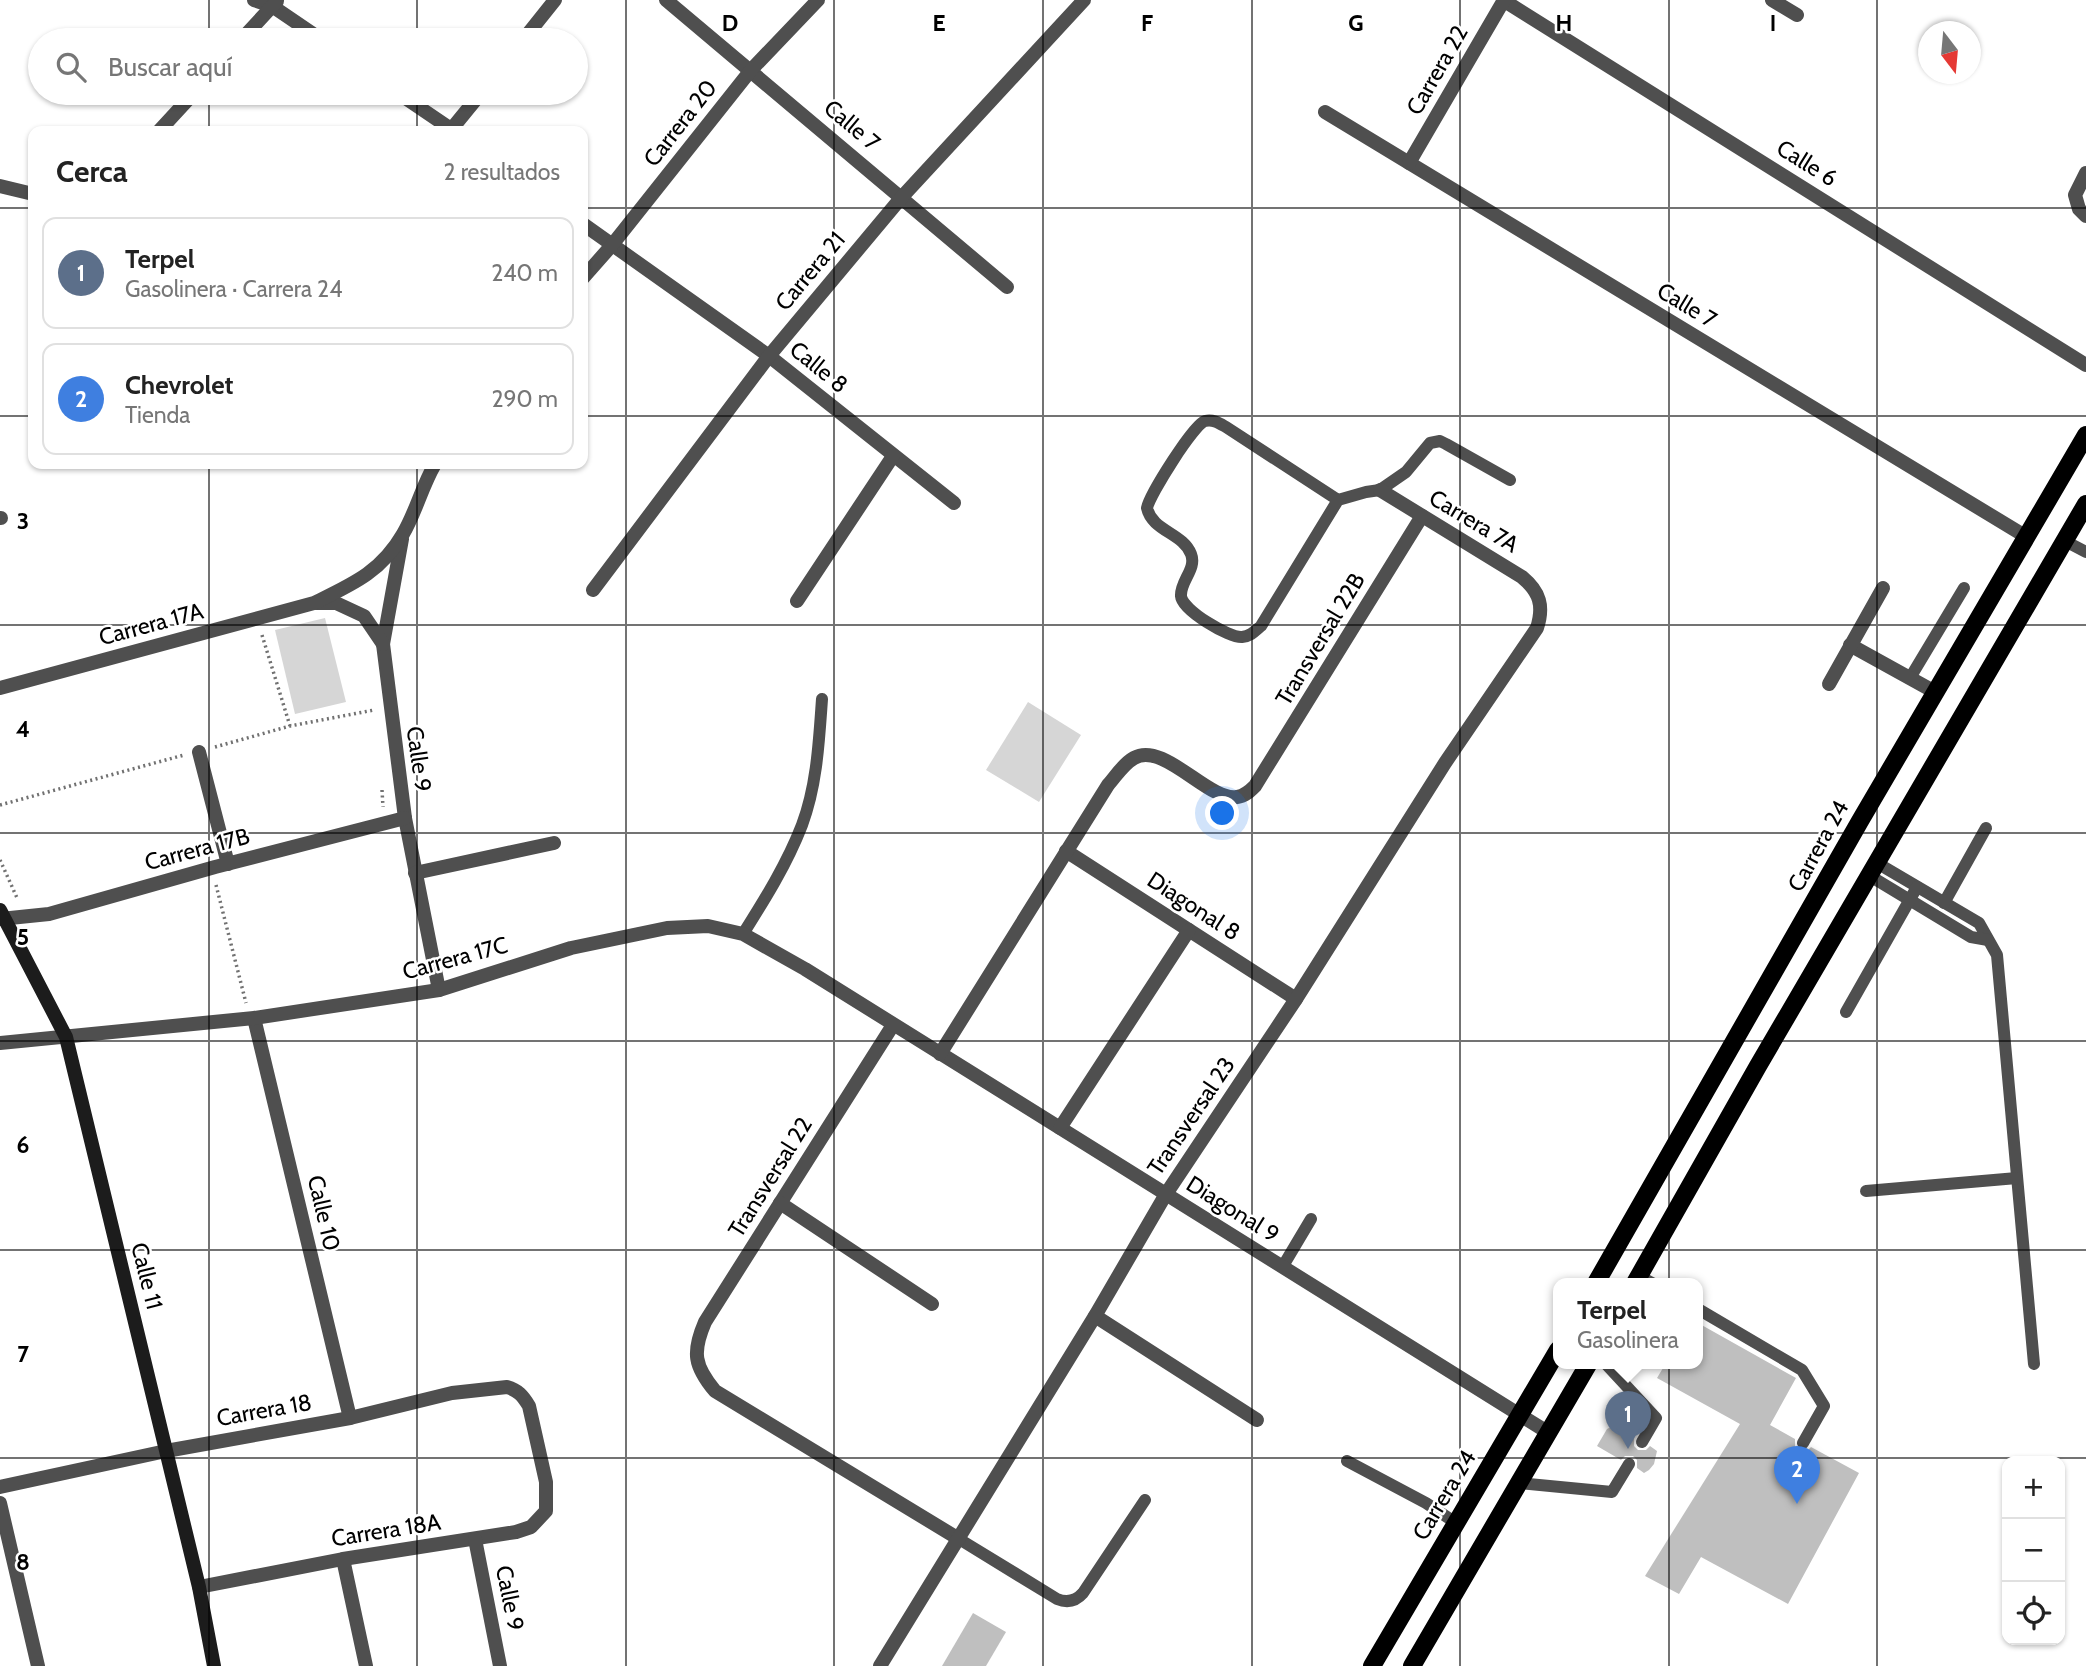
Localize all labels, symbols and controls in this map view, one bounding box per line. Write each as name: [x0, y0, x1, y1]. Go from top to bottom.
text: D: [722, 9, 738, 37]
text: E: [932, 9, 946, 37]
text: F: [1141, 9, 1153, 37]
text: G: [1348, 9, 1364, 37]
text: H: [1556, 9, 1572, 37]
text: I: [1770, 9, 1776, 37]
street label: Carrera 22: [1400, 20, 1474, 120]
north arrow: [1918, 21, 1981, 84]
search box: [28, 28, 588, 105]
icon: search: [52, 48, 90, 86]
text: Buscar aquí: [108, 51, 232, 83]
street label: Carrera 20: [637, 74, 723, 172]
street label: Calle 7: [818, 94, 886, 157]
street label: Calle 6: [1772, 134, 1842, 192]
text: Cerca: [56, 153, 128, 190]
text: 2 resultados: [443, 158, 560, 186]
street label: Carrera 21: [769, 226, 851, 316]
text: Terpel: [125, 243, 195, 275]
text: 1: [77, 259, 85, 287]
text: 240 m: [491, 259, 558, 287]
text: Gasolinera · Carrera 24: [125, 275, 342, 303]
street label: Calle 7: [1652, 276, 1722, 334]
street label: Calle 8: [784, 335, 854, 399]
text: Chevrolet: [125, 369, 234, 401]
text: 2: [75, 385, 87, 413]
text: 290 m: [491, 385, 558, 413]
text: Tienda: [125, 401, 190, 429]
street label: Carrera 7A: [1424, 483, 1524, 559]
text: 3: [17, 507, 29, 535]
street label: Transversal 22B: [1269, 567, 1371, 710]
street label: Carrera 17A: [96, 597, 206, 651]
text: 4: [16, 715, 30, 743]
street label: Calle 9: [401, 724, 437, 794]
your location: [1205, 796, 1239, 830]
street label: Carrera 24: [1782, 796, 1854, 896]
street label: Carrera 17B: [142, 822, 253, 876]
street label: Diagonal 8: [1142, 866, 1246, 946]
text: 5: [17, 923, 29, 951]
street label: Carrera 17C: [399, 931, 511, 985]
street label: Transversal 23: [1141, 1052, 1241, 1180]
street label: Transversal 22: [722, 1112, 818, 1242]
text: 6: [17, 1131, 29, 1159]
street label: Diagonal 9: [1181, 1170, 1285, 1248]
street label: Calle 10: [302, 1173, 346, 1253]
street label: Calle 11: [125, 1240, 169, 1312]
popup: [1553, 1278, 1703, 1369]
text: Terpel: [1577, 1294, 1647, 1326]
text: Gasolinera: [1577, 1326, 1679, 1354]
text: 7: [17, 1340, 29, 1368]
street label: Carrera 18: [214, 1388, 314, 1432]
pin: 1: [1605, 1391, 1651, 1449]
street label: Carrera 24: [1406, 1445, 1482, 1545]
pin: 2: [1774, 1446, 1820, 1504]
map controls: [2002, 1456, 2065, 1645]
button: +: [2002, 1456, 2065, 1519]
street label: Carrera 18A: [329, 1508, 443, 1552]
button: −: [2002, 1519, 2065, 1582]
text: 8: [16, 1548, 30, 1576]
street label: Calle 9: [490, 1563, 530, 1633]
button: locate: [2002, 1582, 2065, 1645]

